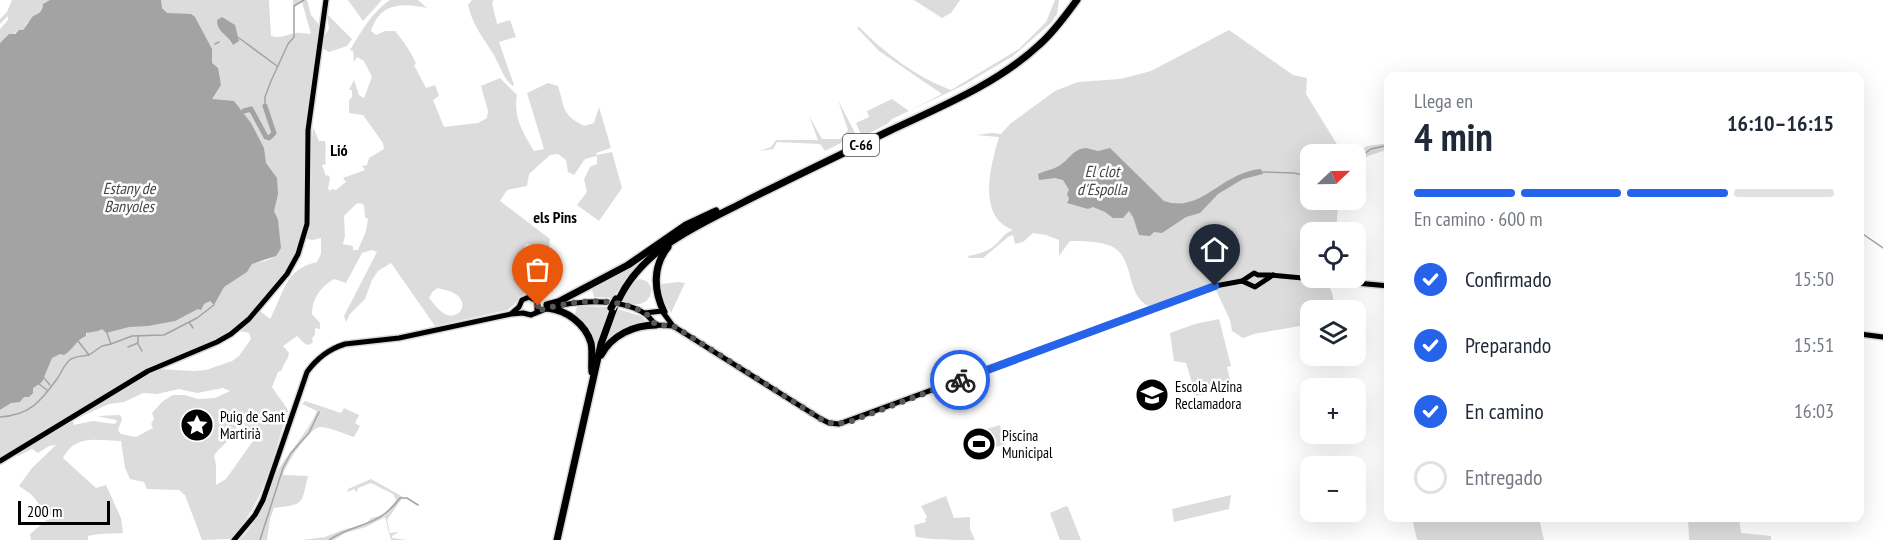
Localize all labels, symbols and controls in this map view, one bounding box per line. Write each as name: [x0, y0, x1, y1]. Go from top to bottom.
text: Llega en: [1414, 88, 1473, 114]
text: 16:10–16:15: [1727, 109, 1834, 137]
text: 4 min: [1414, 111, 1493, 162]
road number: C-66: [843, 134, 879, 156]
district label: Lió: [330, 140, 348, 160]
north arrow: [1300, 144, 1366, 210]
map controls: [1300, 144, 1366, 522]
water label: El clot d'Espolla: [1077, 161, 1129, 199]
water label: Estany de Banyoles: [103, 178, 157, 216]
text: En camino · 600 m: [1414, 206, 1543, 232]
district label: els Pins: [533, 207, 577, 227]
button: locate: [1300, 222, 1366, 288]
pin: [1189, 224, 1240, 286]
icon: home: [1198, 233, 1231, 266]
pin: [512, 244, 563, 306]
icon: bag: [521, 253, 554, 286]
icon: check: [1414, 263, 1447, 296]
text: Confirmado: [1465, 265, 1551, 293]
text: 15:50: [1794, 266, 1834, 292]
button: layers: [1300, 300, 1366, 366]
icon: check: [1414, 329, 1447, 362]
text: Preparando: [1465, 331, 1551, 359]
text: 15:51: [1794, 332, 1834, 358]
courier: [930, 350, 990, 410]
icon: bike: [944, 364, 977, 397]
school or university icon: Escola Alzina Reclamadora: [1134, 377, 1170, 413]
place label: Escola Alzina Reclamadora: [1175, 377, 1242, 413]
button: +: [1300, 378, 1366, 444]
icon: check: [1414, 395, 1447, 428]
text: En camino: [1465, 397, 1544, 425]
text: 16:03: [1794, 398, 1834, 424]
place icon: Puig de Sant Martirià: [179, 407, 215, 443]
place label: Puig de Sant Martirià: [220, 407, 285, 443]
sports icon: Piscina Municipal: [961, 426, 997, 462]
place label: Piscina Municipal: [1002, 426, 1053, 462]
button: −: [1300, 456, 1366, 522]
text: Entregado: [1465, 463, 1542, 491]
scale bar: [18, 498, 110, 526]
text: 200 m: [27, 501, 62, 521]

